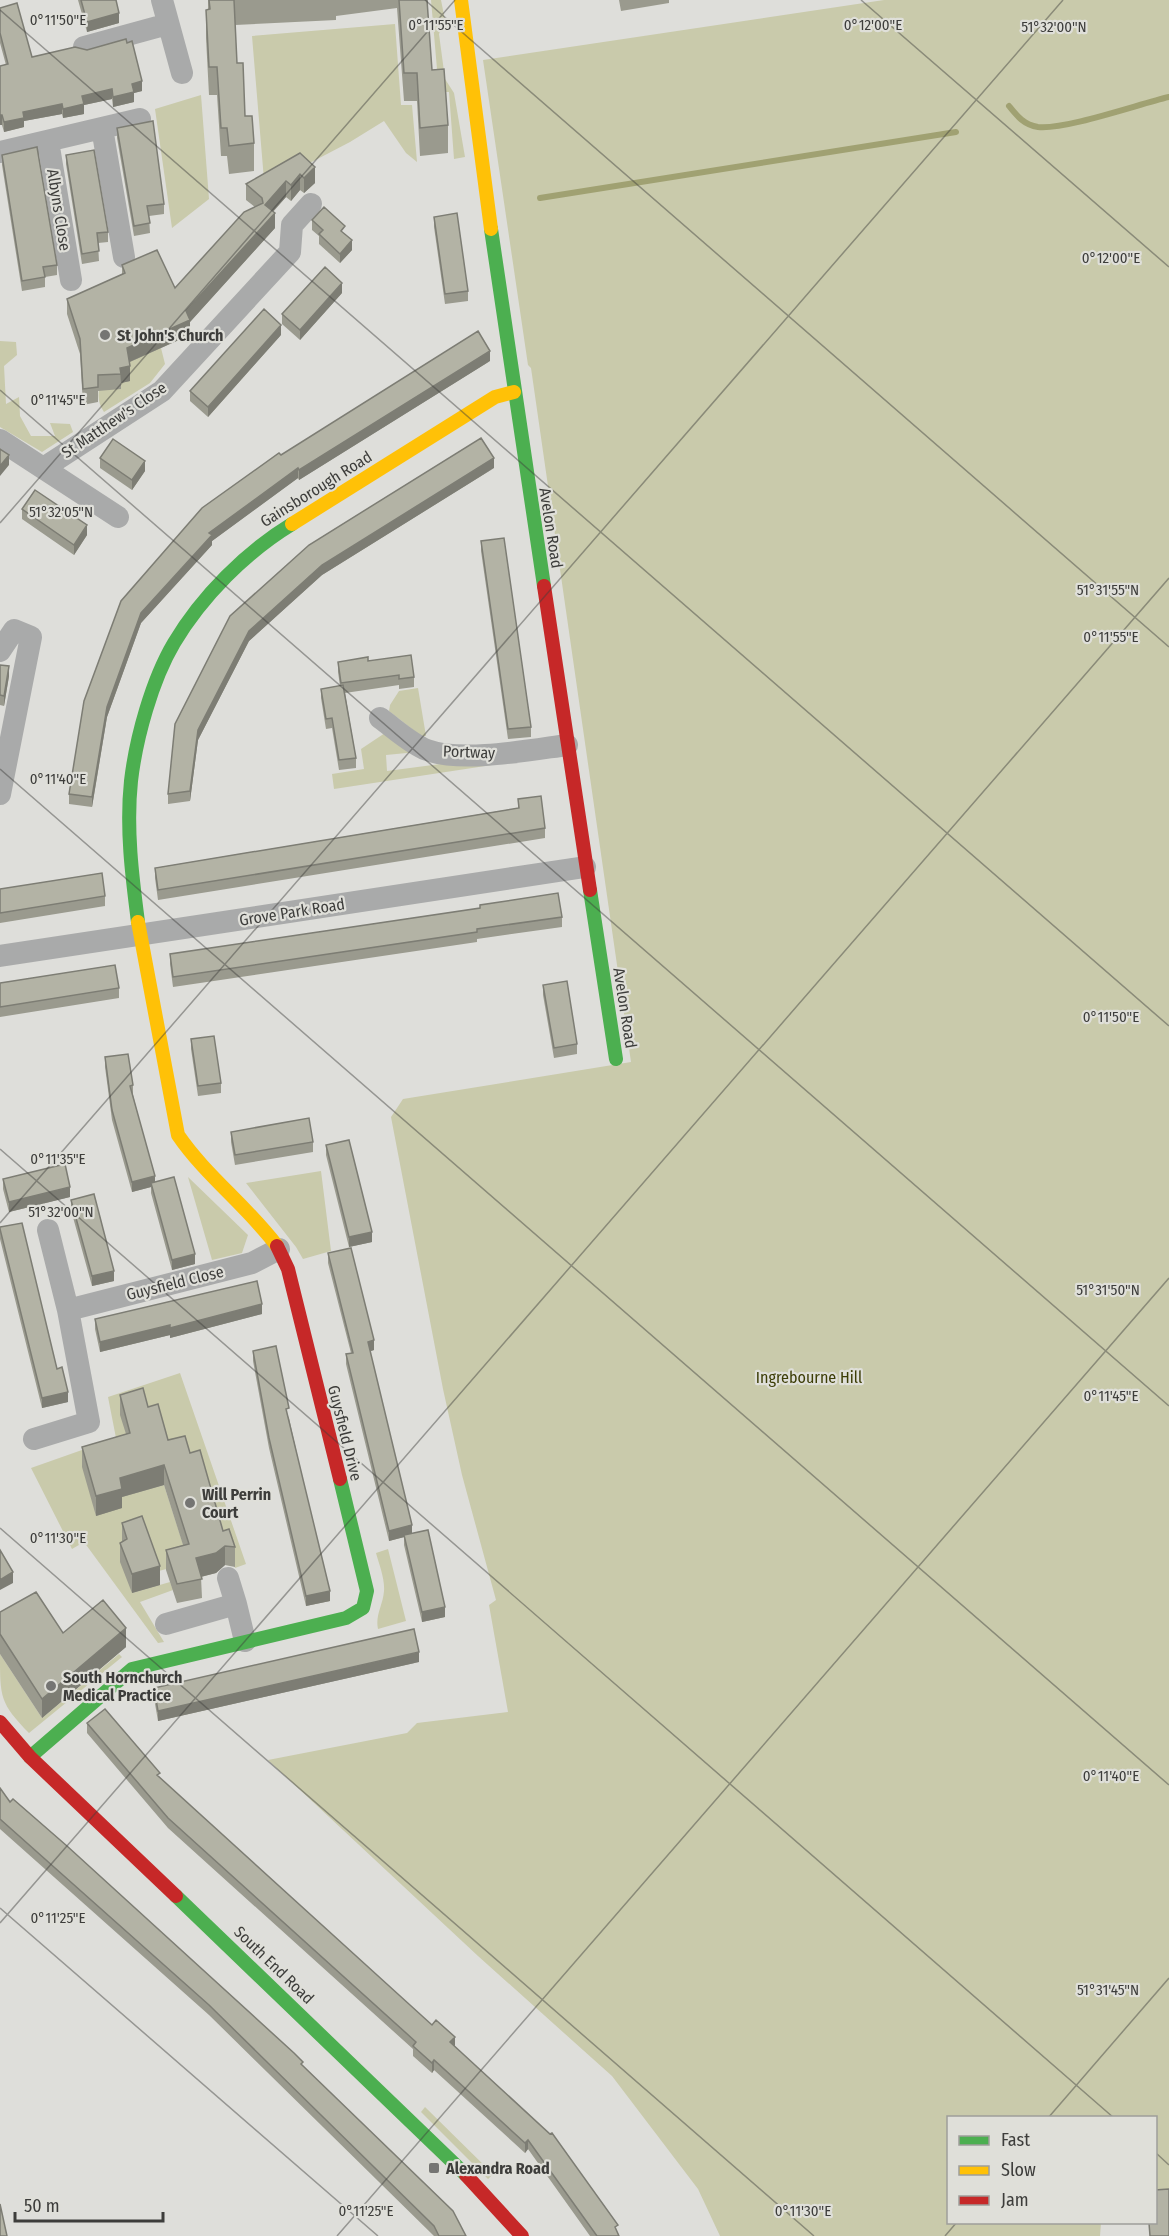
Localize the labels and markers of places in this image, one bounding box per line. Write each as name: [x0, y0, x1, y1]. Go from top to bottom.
place label: St John's Church: [117, 326, 224, 345]
marker: St John's Church: [98, 328, 112, 342]
place label: Will Perrin Court: [202, 1485, 271, 1522]
marker: Will Perrin Court: [183, 1496, 197, 1510]
place label: South Hornchurch Medical Practice: [63, 1668, 182, 1705]
marker: South Hornchurch Medical Practice: [44, 1679, 58, 1693]
place label: Alexandra Road: [445, 2159, 550, 2178]
marker: Alexandra Road: [427, 2161, 441, 2175]

